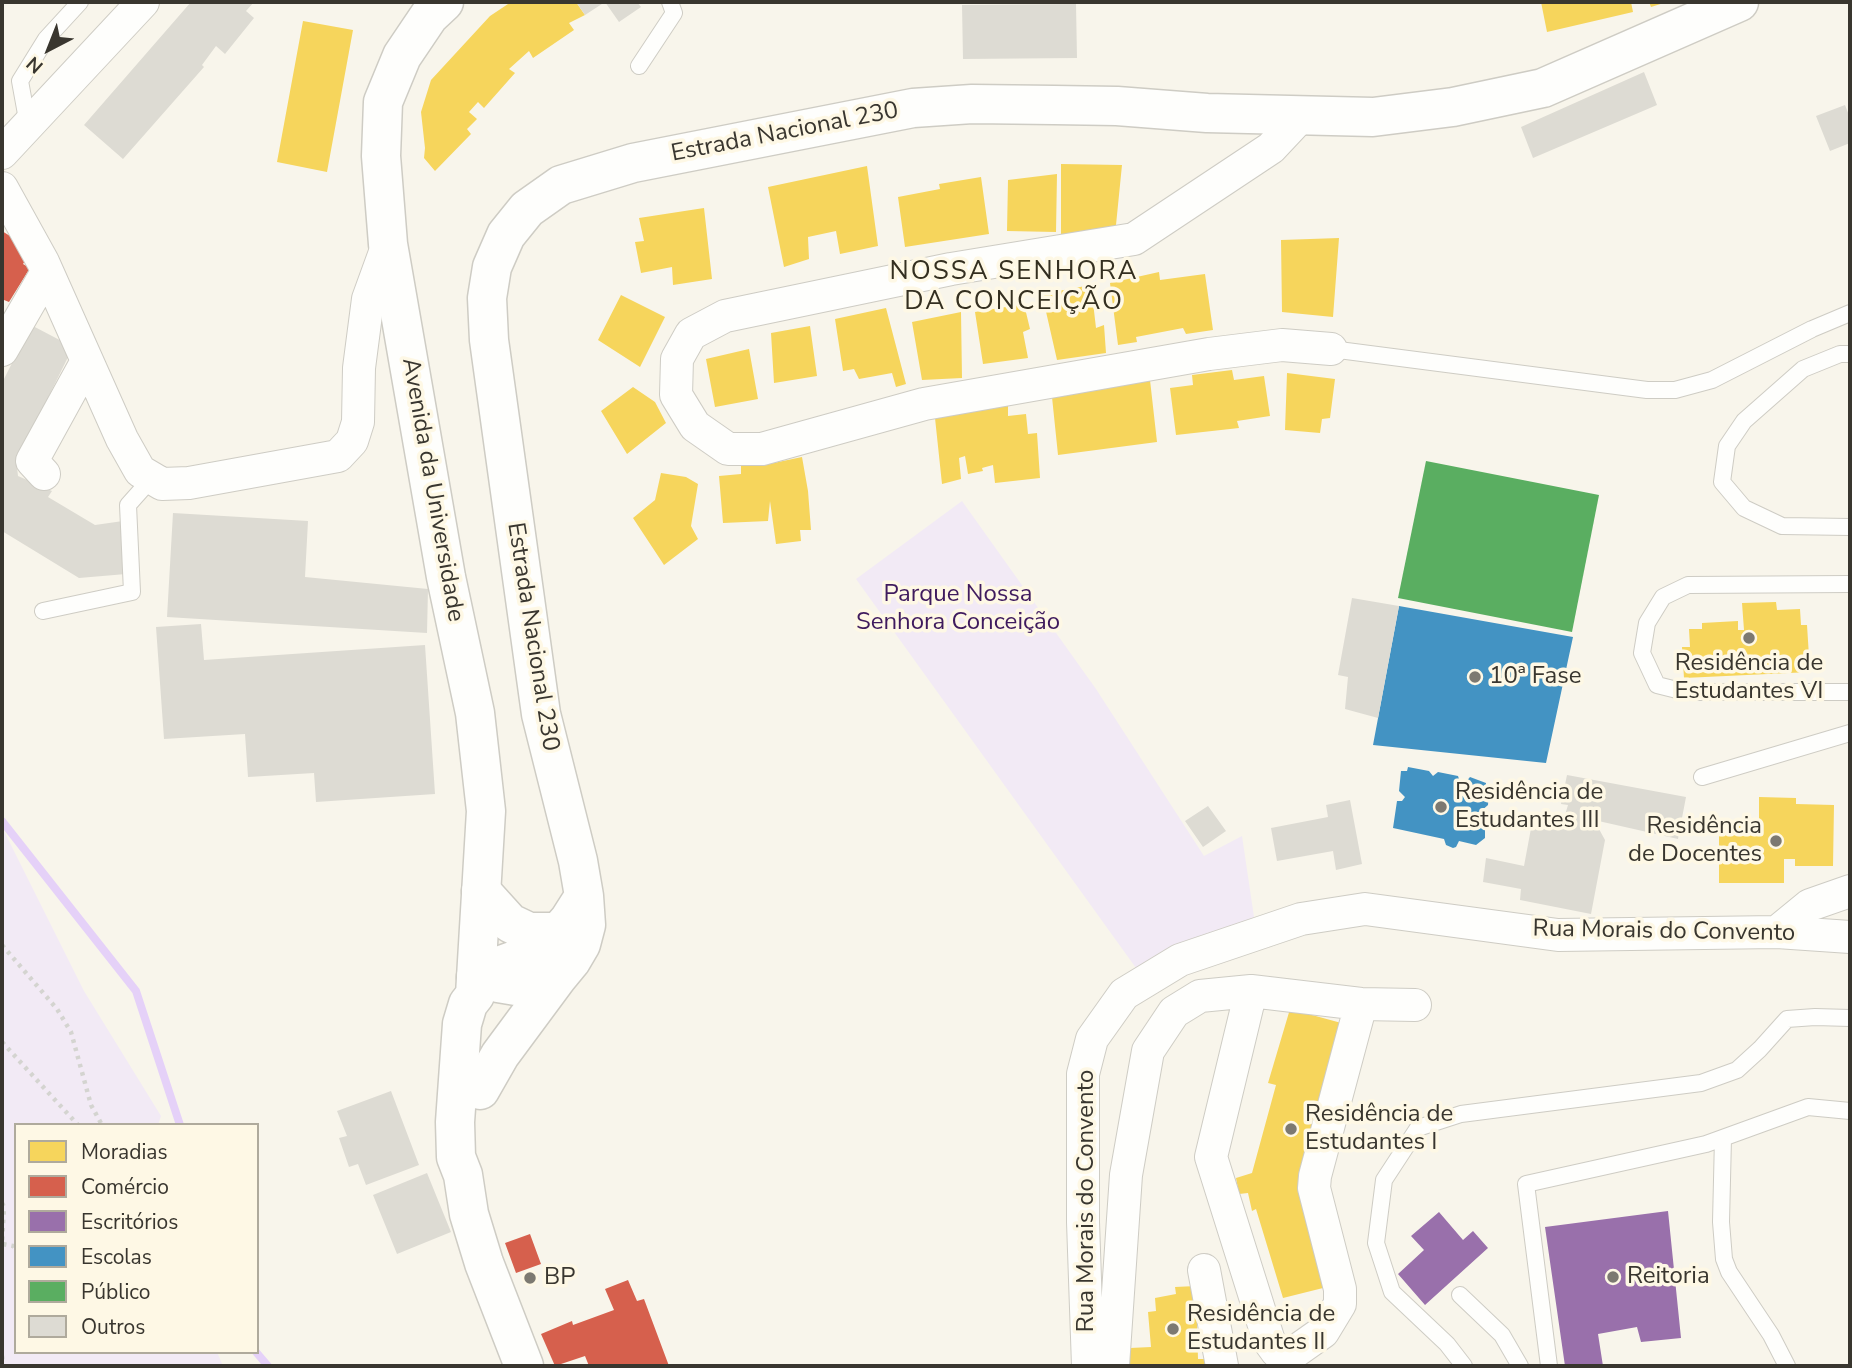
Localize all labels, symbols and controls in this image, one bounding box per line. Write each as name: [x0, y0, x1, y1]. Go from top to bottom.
north arrow: [14, 14, 84, 84]
text: N: [21, 50, 49, 79]
street label: Estrada Nacional 230: [669, 97, 901, 169]
district label: NOSSA SENHORA DA CONCEIÇÃO: [891, 257, 1137, 318]
street label: Avenida da Universidade: [395, 356, 469, 624]
street label: Estrada Nacional 230: [500, 521, 564, 753]
park label: Parque Nossa Senhora Conceição: [856, 581, 1060, 637]
marker: Residência de Estudantes VI: [1741, 630, 1757, 646]
place label: Residência de Estudantes VI: [1675, 650, 1823, 706]
place label: 10ª Fase: [1489, 663, 1582, 691]
marker: 10ª Fase: [1467, 669, 1483, 685]
place label: Residência de Estudantes III: [1455, 779, 1603, 835]
marker: Residência de Estudantes III: [1433, 799, 1449, 815]
place label: Residência de Docentes: [1628, 813, 1762, 869]
marker: Residência de Docentes: [1768, 833, 1784, 849]
street label: Rua Morais do Convento: [1532, 915, 1796, 949]
street label: Rua Morais do Convento: [1073, 1070, 1101, 1332]
place label: Residência de Estudantes I: [1305, 1101, 1453, 1157]
marker: Residência de Estudantes I: [1283, 1121, 1299, 1137]
legend: [14, 1123, 259, 1354]
text: Moradias: [81, 1138, 168, 1166]
text: Comércio: [81, 1173, 169, 1201]
text: Escritórios: [81, 1208, 178, 1236]
text: Escolas: [81, 1243, 152, 1271]
place label: Reitoria: [1627, 1263, 1710, 1291]
place label: BP: [544, 1264, 575, 1292]
marker: Reitoria: [1605, 1269, 1621, 1285]
marker: BP: [522, 1270, 538, 1286]
text: Público: [81, 1278, 150, 1306]
place label: Residência de Estudantes II: [1187, 1301, 1335, 1357]
text: Outros: [81, 1313, 145, 1341]
marker: Residência de Estudantes II: [1165, 1321, 1181, 1337]

